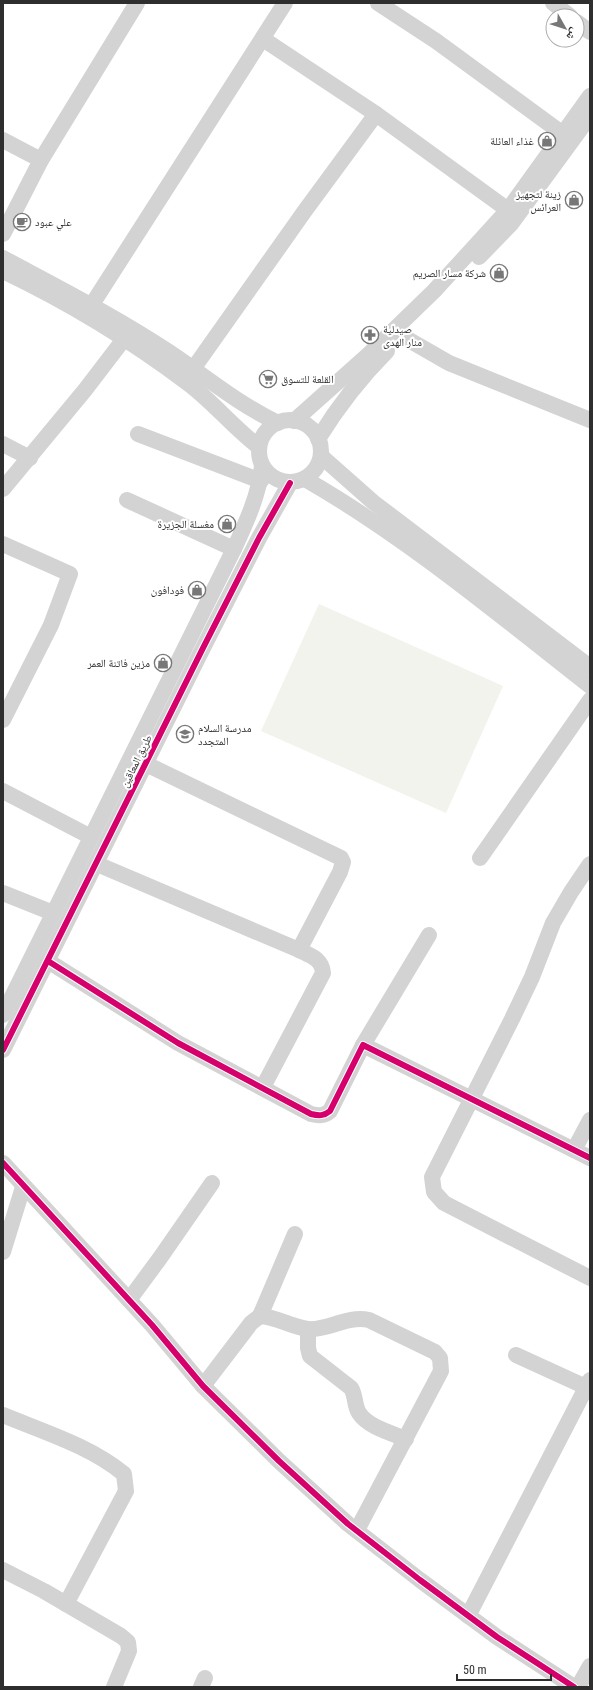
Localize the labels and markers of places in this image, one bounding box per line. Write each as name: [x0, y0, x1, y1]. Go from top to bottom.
shop icon: غذاء العائلة: [537, 131, 557, 151]
place label: غذاء العائلة: [490, 135, 534, 148]
place label: زينة لتجهيز العرائس: [515, 188, 561, 214]
shop icon: زينة لتجهيز العرائس: [564, 190, 584, 210]
cafe icon: علي عبود: [12, 212, 32, 232]
place label: علي عبود: [35, 216, 72, 231]
shop icon: شركة مسار الصريم: [489, 263, 509, 283]
place label: شركة مسار الصريم: [413, 267, 486, 281]
place label: صيدلية منار الهدى: [383, 323, 422, 349]
pharmacy icon: صيدلية منار الهدى: [360, 325, 380, 345]
supermarket icon: القلعة للتسوق: [258, 369, 278, 389]
place label: القلعة للتسوق: [281, 373, 334, 386]
shop icon: مغسلة الجزيرة: [217, 514, 237, 534]
place label: مغسلة الجزيرة: [158, 518, 214, 531]
shop icon: فودافون: [187, 580, 207, 600]
place label: فودافون: [151, 584, 184, 597]
shop icon: مزين فاتنة العمر: [153, 653, 173, 673]
place label: مزين فاتنة العمر: [86, 657, 150, 670]
place label: مدرسة السلام المتجدد: [198, 722, 252, 748]
school or university icon: مدرسة السلام المتجدد: [175, 724, 195, 744]

